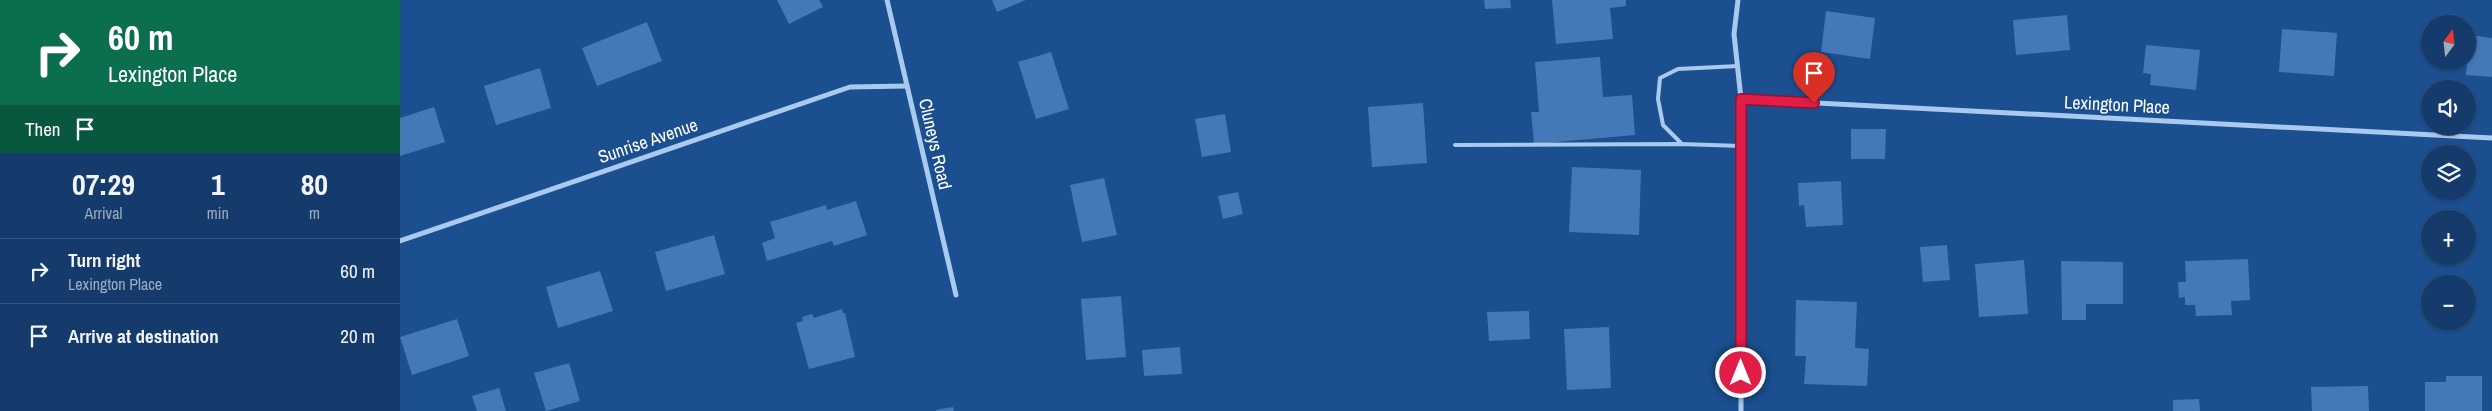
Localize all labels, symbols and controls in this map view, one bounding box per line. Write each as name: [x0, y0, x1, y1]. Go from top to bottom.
text: 60 m: [108, 14, 173, 61]
north arrow: [2421, 15, 2476, 70]
map controls: [2421, 15, 2476, 330]
icon: right: [25, 20, 90, 85]
pin: [1793, 52, 1835, 103]
text: Lexington Place: [108, 59, 237, 89]
icon: arrive: [1800, 59, 1828, 87]
button: sound: [2421, 80, 2476, 135]
street label: Lexington Place: [2064, 89, 2171, 120]
street label: Cluneys Road: [913, 96, 958, 192]
street label: Sunrise Avenue: [595, 112, 701, 169]
icon: arrive: [71, 115, 99, 143]
text: Then: [25, 116, 61, 142]
button: layers: [2421, 145, 2476, 200]
text: 07:29: [72, 164, 135, 204]
text: 1: [211, 164, 225, 204]
text: 80: [301, 164, 328, 204]
text: Arrival: [84, 202, 122, 224]
text: min: [207, 202, 229, 224]
text: m: [309, 202, 320, 224]
button: +: [2421, 210, 2476, 265]
text: Turn right: [68, 247, 140, 273]
icon: right: [25, 257, 53, 285]
text: 60 m: [340, 258, 375, 284]
text: Lexington Place: [68, 273, 162, 295]
button: −: [2421, 275, 2476, 330]
icon: arrive: [25, 322, 53, 350]
text: Arrive at destination: [68, 323, 219, 349]
text: 20 m: [340, 323, 375, 349]
position arrow: [1714, 346, 1766, 398]

